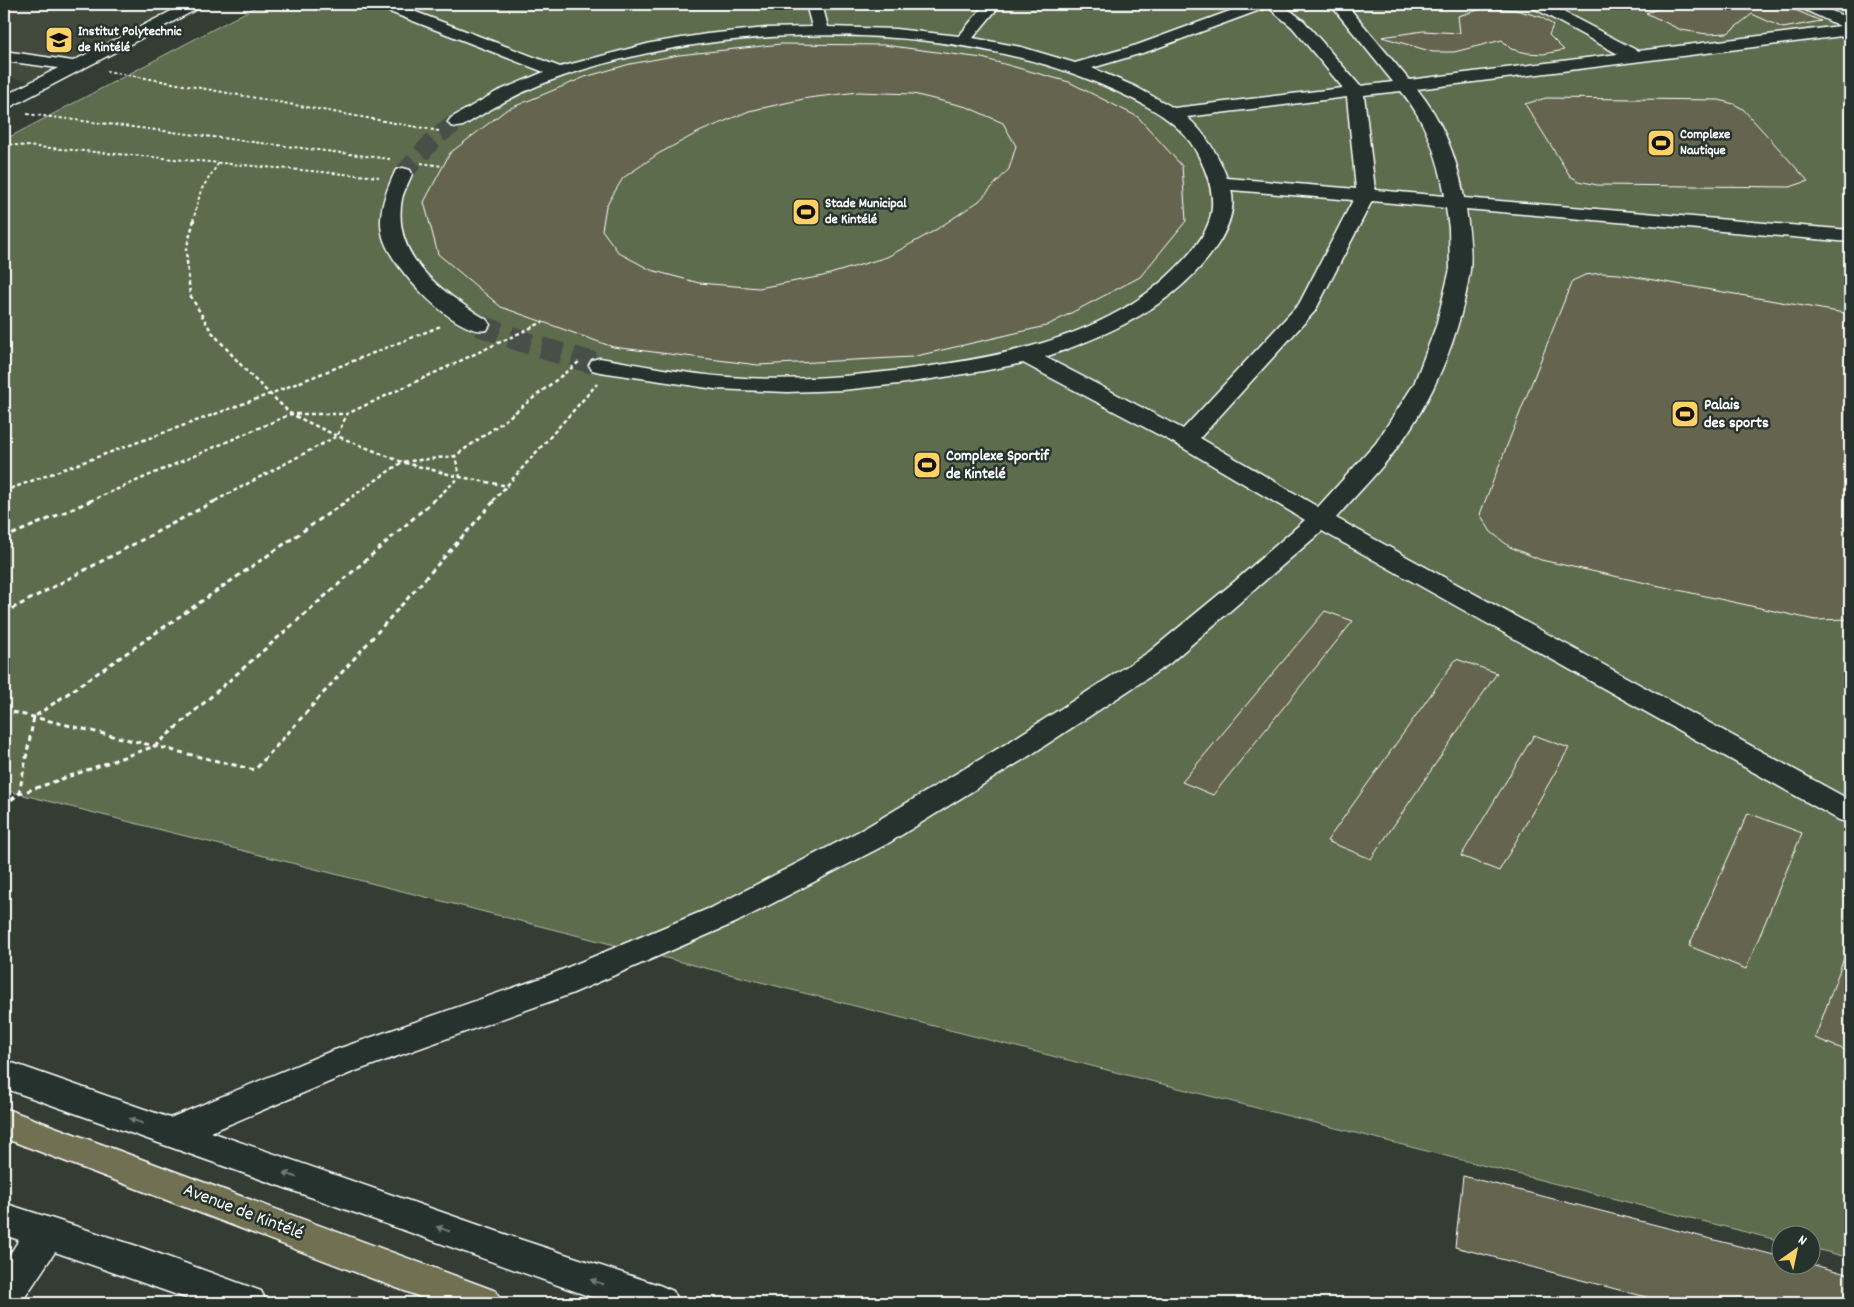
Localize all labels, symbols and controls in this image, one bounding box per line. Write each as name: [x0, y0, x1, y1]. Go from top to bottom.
place label: Institut Polytechnic de Kintélé: [78, 22, 182, 58]
school or university icon: Institut Polytechnic de Kintélé: [44, 25, 74, 55]
place label: Complexe Nautique: [1680, 125, 1730, 161]
sports icon: Complexe Nautique: [1646, 128, 1676, 158]
place label: Stade Municipal de Kintélé: [825, 194, 907, 230]
sports icon: Stade Municipal de Kintélé: [791, 197, 821, 227]
place label: Palais des sports: [1704, 394, 1769, 435]
sports icon: Palais des sports: [1670, 399, 1700, 429]
place label: Complexe Sportif de Kintelé: [946, 445, 1050, 486]
sports icon: Complexe Sportif de Kintelé: [912, 450, 942, 480]
one-way arrow: [129, 1117, 144, 1124]
one-way arrow: [282, 1171, 297, 1178]
street label: Avenue de Kintélé: [179, 1178, 307, 1248]
north arrow: [1772, 1224, 1822, 1274]
one-way arrow: [435, 1225, 450, 1233]
text: N: [1794, 1231, 1810, 1251]
one-way arrow: [589, 1278, 604, 1285]

